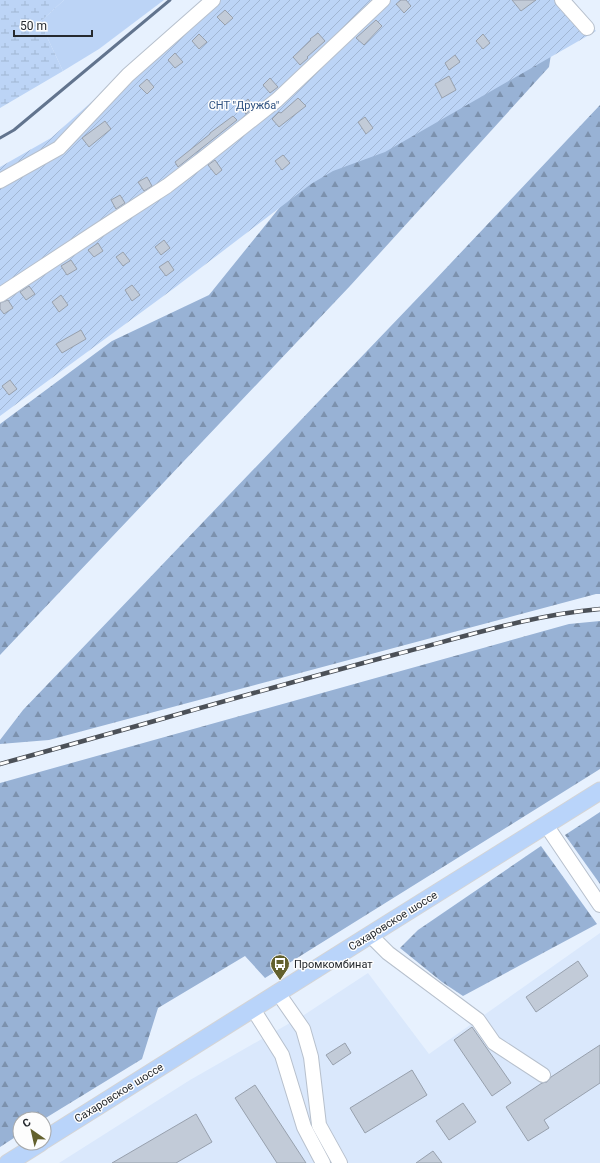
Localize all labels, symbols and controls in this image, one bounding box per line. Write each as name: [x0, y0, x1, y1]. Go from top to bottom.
scale bar: [14, 12, 92, 38]
text: 50 m: [20, 19, 47, 33]
park label: СНТ "Дружба": [209, 99, 279, 112]
street label: Сахаровское шоссе: [346, 888, 440, 954]
bus stop icon: Промкомбинат: [269, 953, 291, 981]
place label: Промкомбинат: [294, 958, 373, 971]
street label: Сахаровское шоссе: [72, 1060, 166, 1126]
north arrow: [12, 1111, 52, 1151]
text: С: [20, 1116, 33, 1131]

